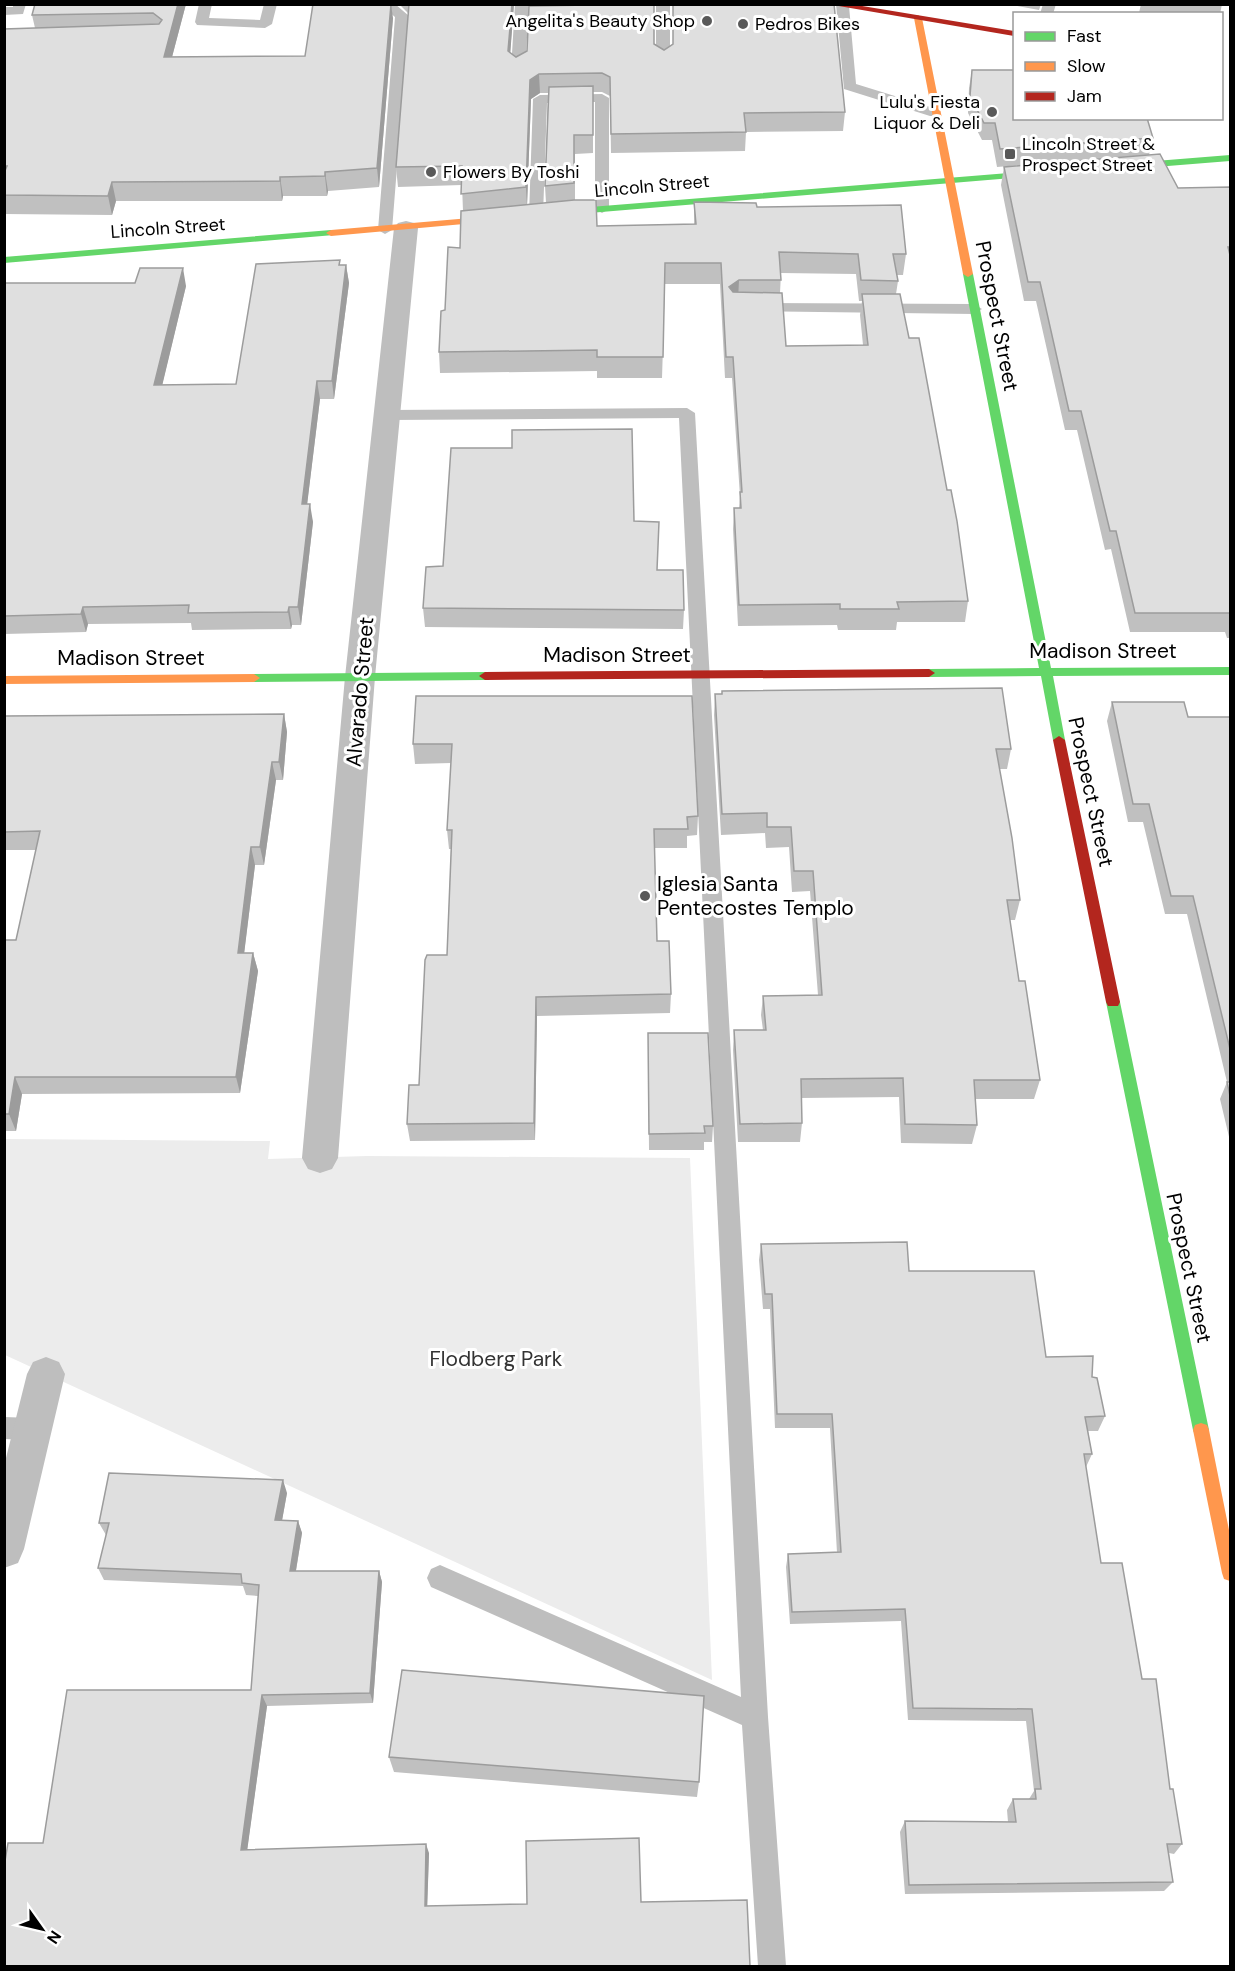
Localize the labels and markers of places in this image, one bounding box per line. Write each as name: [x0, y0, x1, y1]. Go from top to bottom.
place label: Angelita's Beauty Shop: [505, 9, 695, 33]
place label: Pedros Bikes: [755, 12, 860, 36]
marker: Angelita's Beauty Shop: [700, 14, 714, 28]
marker: Pedros Bikes: [736, 17, 750, 31]
place label: Lulu's Fiesta Liquor & Deli: [874, 90, 980, 135]
marker: Lulu's Fiesta Liquor & Deli: [985, 105, 999, 119]
place label: Lincoln Street & Prospect Street: [1022, 132, 1155, 177]
marker: Lincoln Street & Prospect Street: [1003, 147, 1017, 161]
place label: Flowers By Toshi: [443, 160, 580, 184]
marker: Flowers By Toshi: [424, 165, 438, 179]
place label: Iglesia Santa Pentecostes Templo: [657, 870, 854, 922]
marker: Iglesia Santa Pentecostes Templo: [638, 889, 652, 903]

